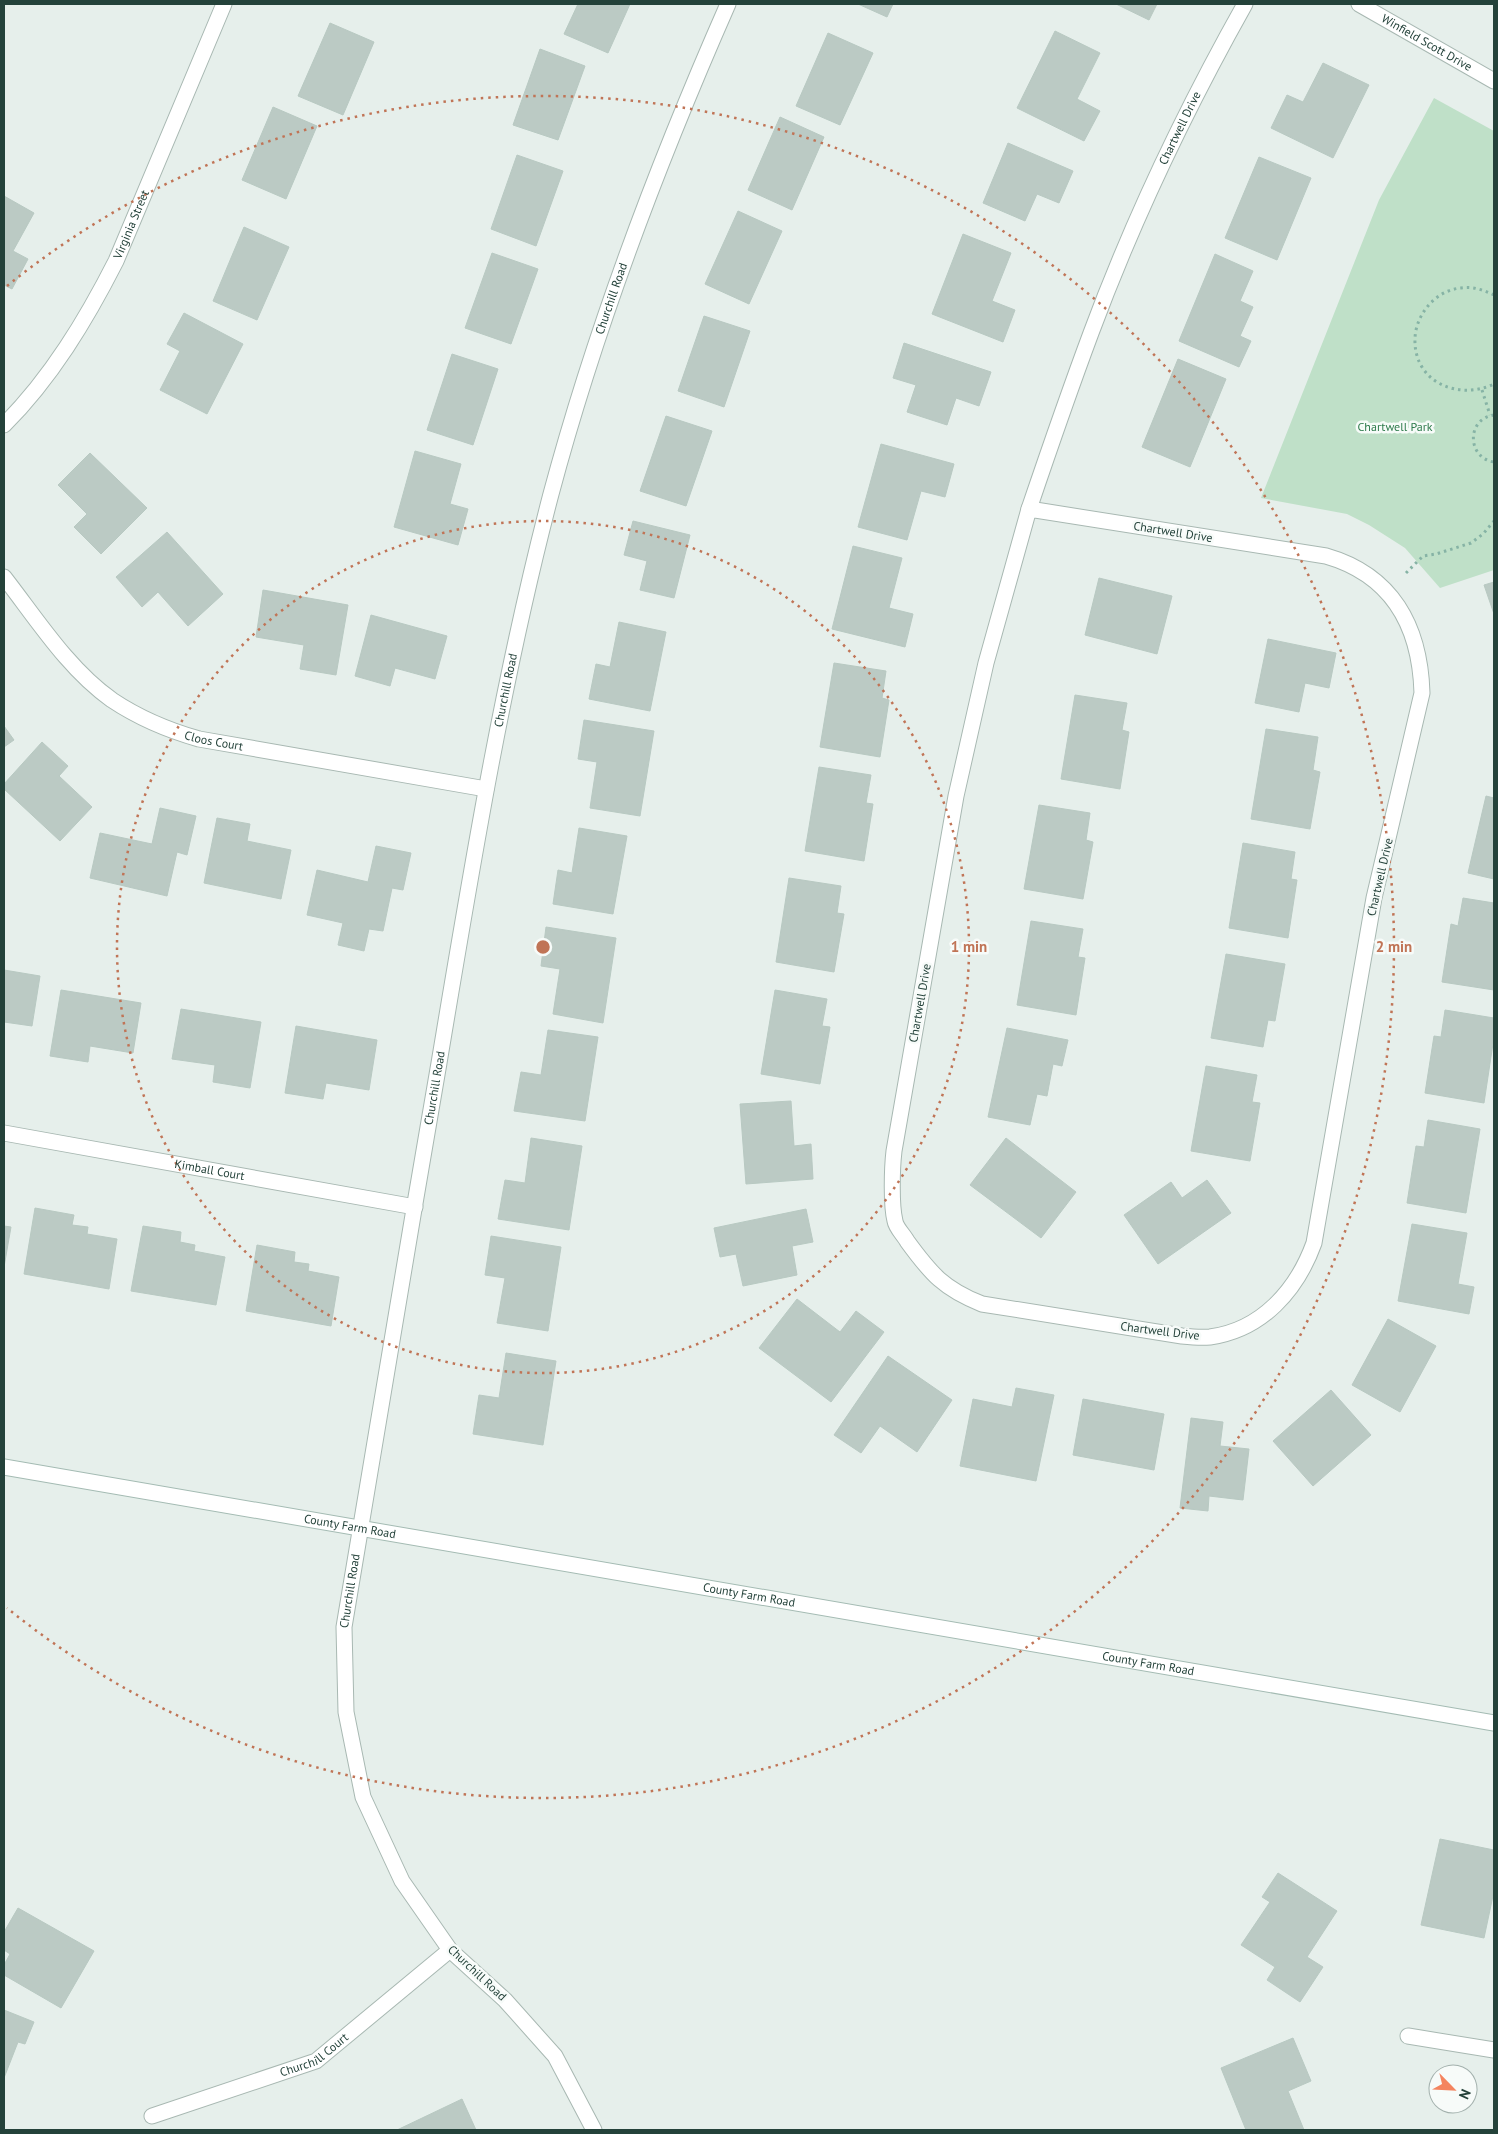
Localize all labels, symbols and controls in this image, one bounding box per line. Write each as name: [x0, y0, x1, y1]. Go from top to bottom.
street label: Winfield Scott Drive: [1379, 10, 1475, 74]
street label: Chartwell Drive: [1155, 89, 1204, 167]
street label: Virginia Street: [109, 188, 152, 262]
street label: Churchill Road: [592, 261, 630, 336]
park label: Chartwell Park: [1358, 419, 1433, 434]
street label: Chartwell Drive: [1133, 518, 1214, 545]
street label: Churchill Road: [490, 652, 520, 728]
street label: Cloos Court: [183, 727, 244, 754]
street label: Chartwell Drive: [1363, 836, 1396, 917]
text: 1 min: [951, 937, 987, 956]
text: 2 min: [1376, 937, 1412, 956]
centre of rings: [534, 938, 552, 956]
street label: Chartwell Drive: [905, 962, 934, 1043]
street label: Churchill Road: [421, 1050, 448, 1126]
street label: Kimball Court: [174, 1156, 246, 1183]
street label: Chartwell Drive: [1120, 1318, 1201, 1343]
street label: County Farm Road: [303, 1511, 397, 1541]
street label: Churchill Road: [336, 1553, 363, 1629]
street label: County Farm Road: [702, 1579, 796, 1610]
street label: County Farm Road: [1101, 1648, 1195, 1678]
street label: Churchill Road: [445, 1942, 510, 2004]
street label: Churchill Court: [278, 2030, 351, 2080]
north arrow: [1428, 2064, 1478, 2114]
text: N: [1455, 2086, 1475, 2102]

